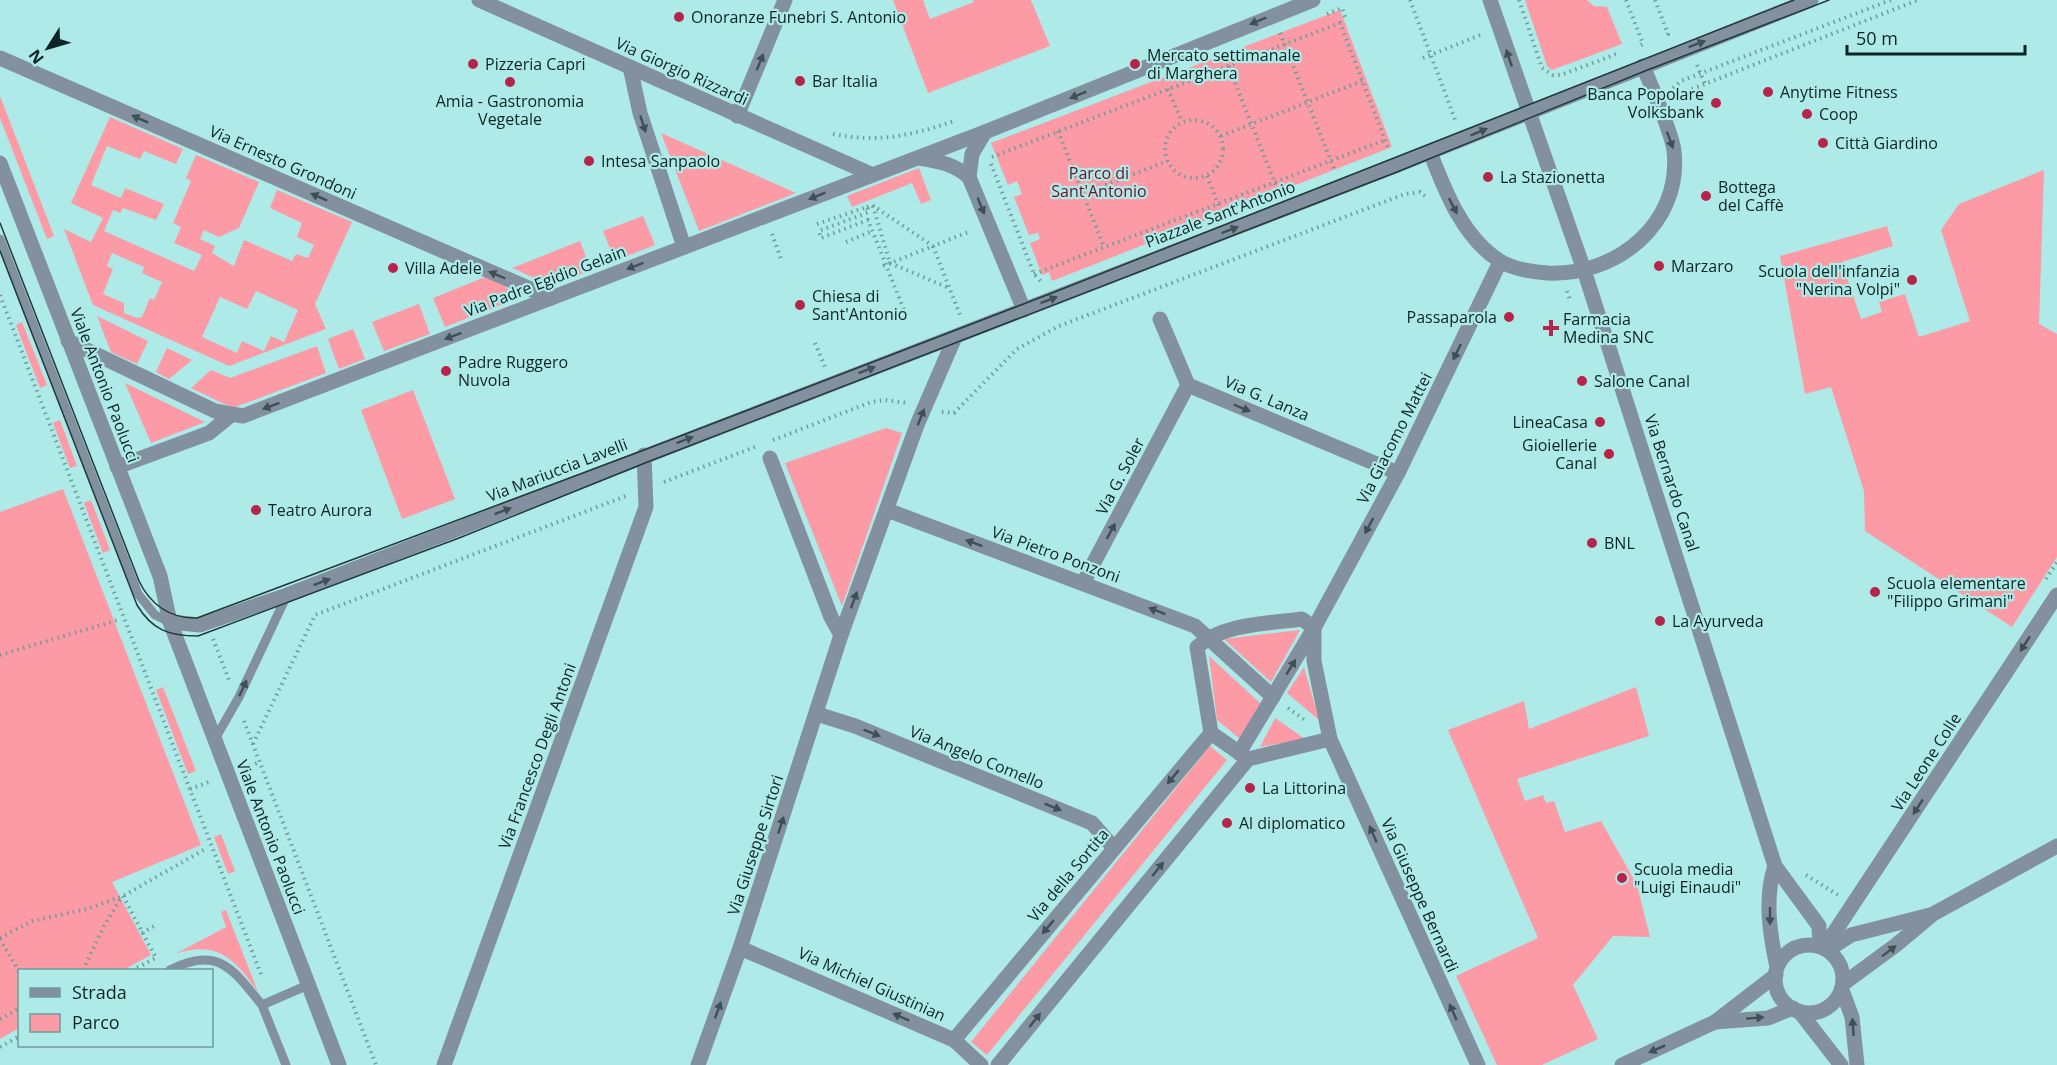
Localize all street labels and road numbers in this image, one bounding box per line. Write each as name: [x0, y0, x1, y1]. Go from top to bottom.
street label: Via Giorgio Rizzardi: [612, 32, 752, 110]
street label: Via Ernesto Grondoni: [206, 120, 360, 204]
street label: Piazzale Sant'Antonio: [1142, 175, 1298, 253]
street label: Via Padre Egidio Gelain: [461, 240, 629, 322]
street label: Viale Antonio Paolucci: [65, 305, 145, 465]
street label: Via Giacomo Mattei: [1351, 369, 1437, 507]
street label: Via G. Lanza: [1221, 370, 1313, 426]
street label: Via Bernardo Canal: [1639, 412, 1705, 554]
street label: Via Mariuccia Lavelli: [483, 433, 631, 507]
street label: Via G. Soler: [1090, 433, 1150, 519]
street label: Via Pietro Ponzoni: [989, 521, 1123, 587]
street label: Via Francesco Degli Antoni: [493, 660, 581, 852]
street label: Via Leone Colle: [1886, 708, 1966, 816]
street label: Via Angelo Comello: [906, 720, 1048, 794]
street label: Viale Antonio Paolucci: [231, 757, 311, 917]
street label: Via Giuseppe Sirtori: [722, 772, 788, 918]
street label: Via Giuseppe Bernardi: [1376, 815, 1464, 975]
street label: Via della Sortita: [1022, 824, 1114, 926]
street label: Via Michiel Giustinian: [795, 942, 949, 1026]

